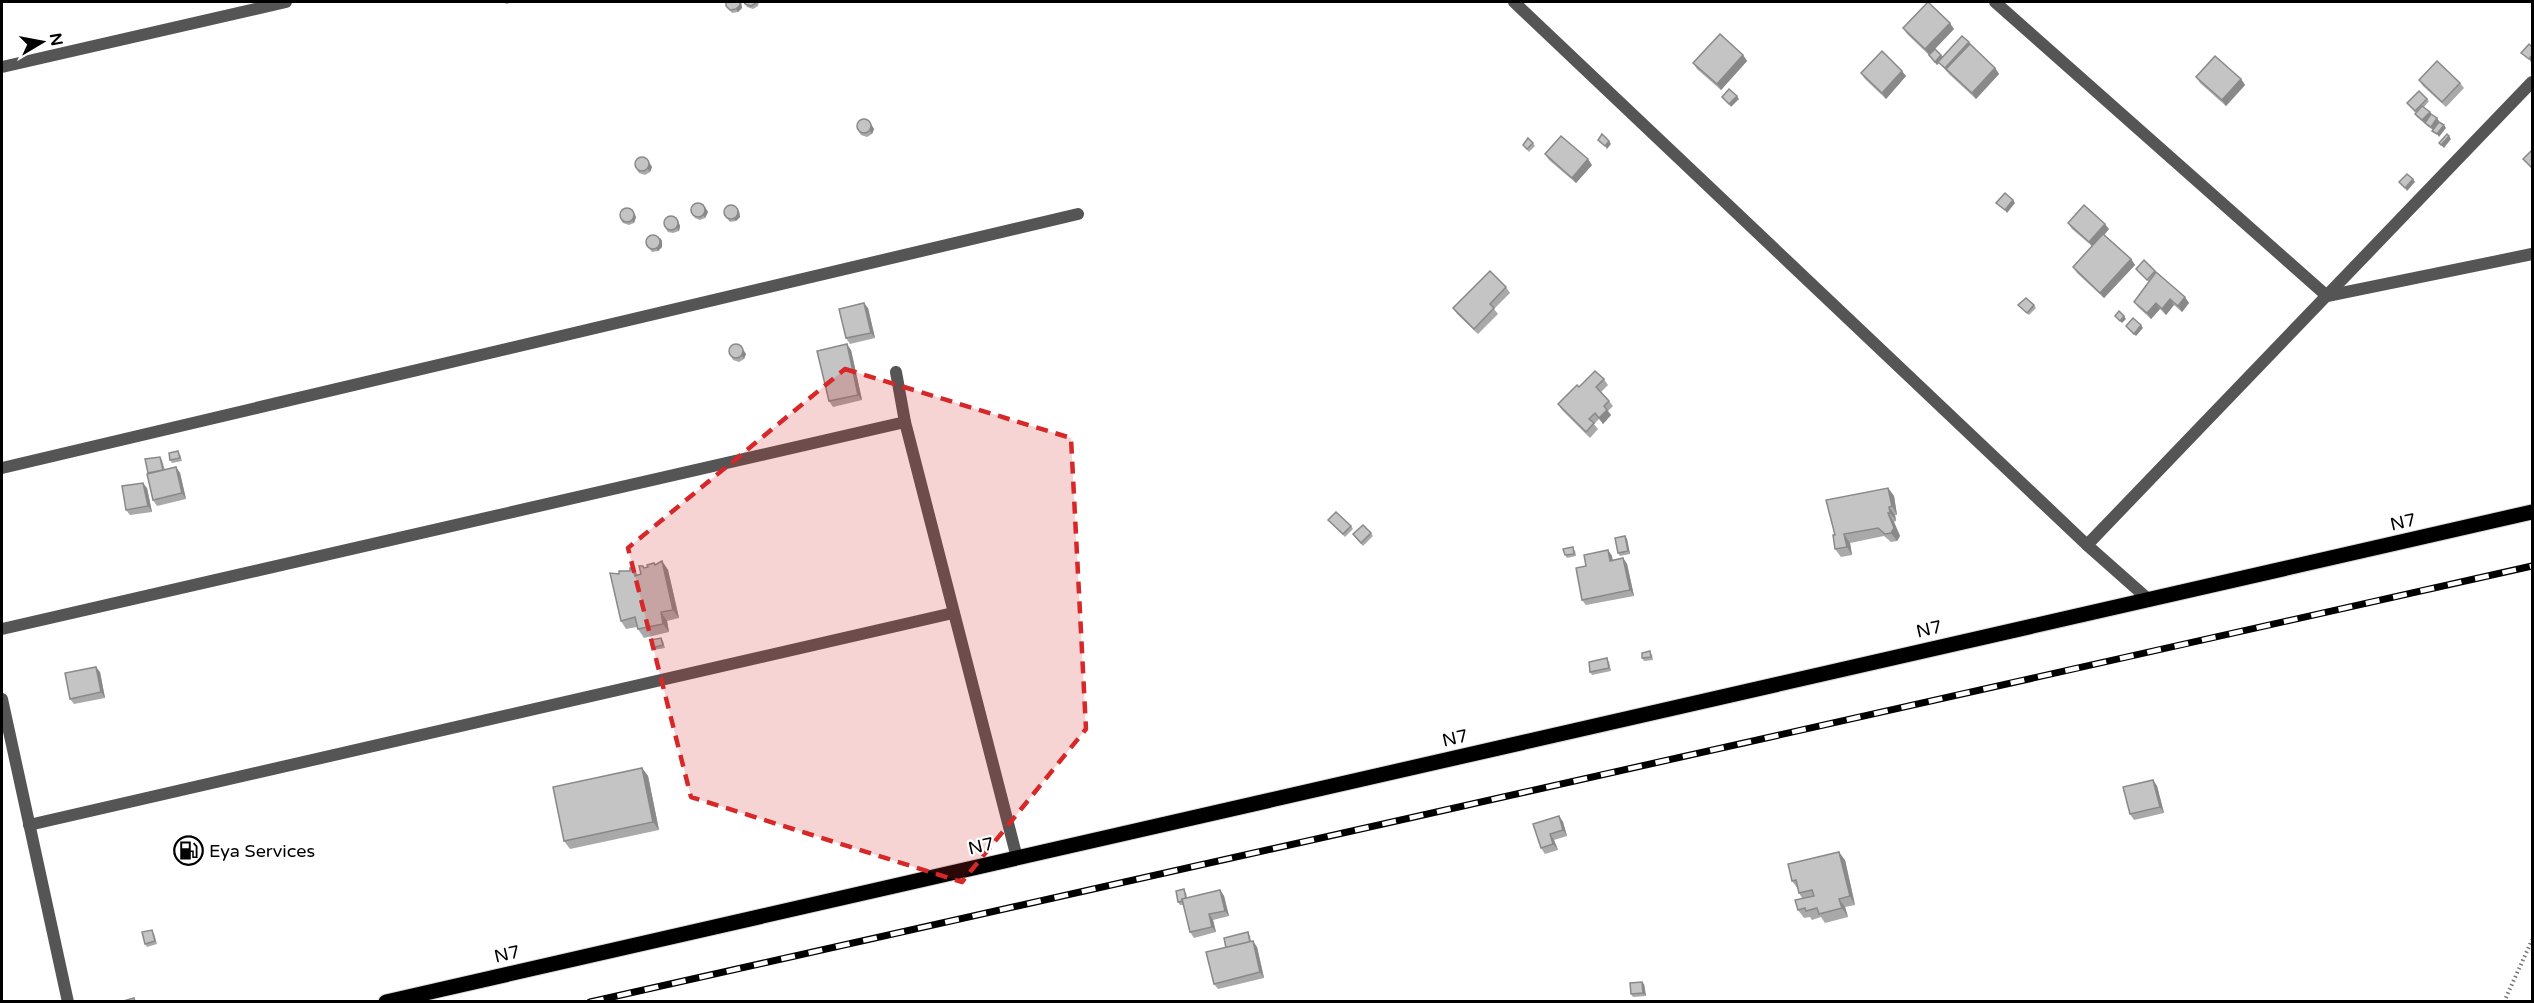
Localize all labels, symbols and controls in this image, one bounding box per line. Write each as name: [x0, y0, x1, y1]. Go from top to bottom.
north arrow: [12, 12, 72, 72]
text: N: [45, 32, 67, 48]
street label: N7: [2388, 508, 2418, 536]
street label: N7: [1914, 615, 1944, 643]
street label: N7: [1440, 724, 1470, 752]
street label: N7: [966, 832, 996, 860]
fuel station icon: Eya Services: [172, 835, 204, 867]
place label: Eya Services: [209, 840, 315, 862]
street label: N7: [492, 940, 522, 968]

